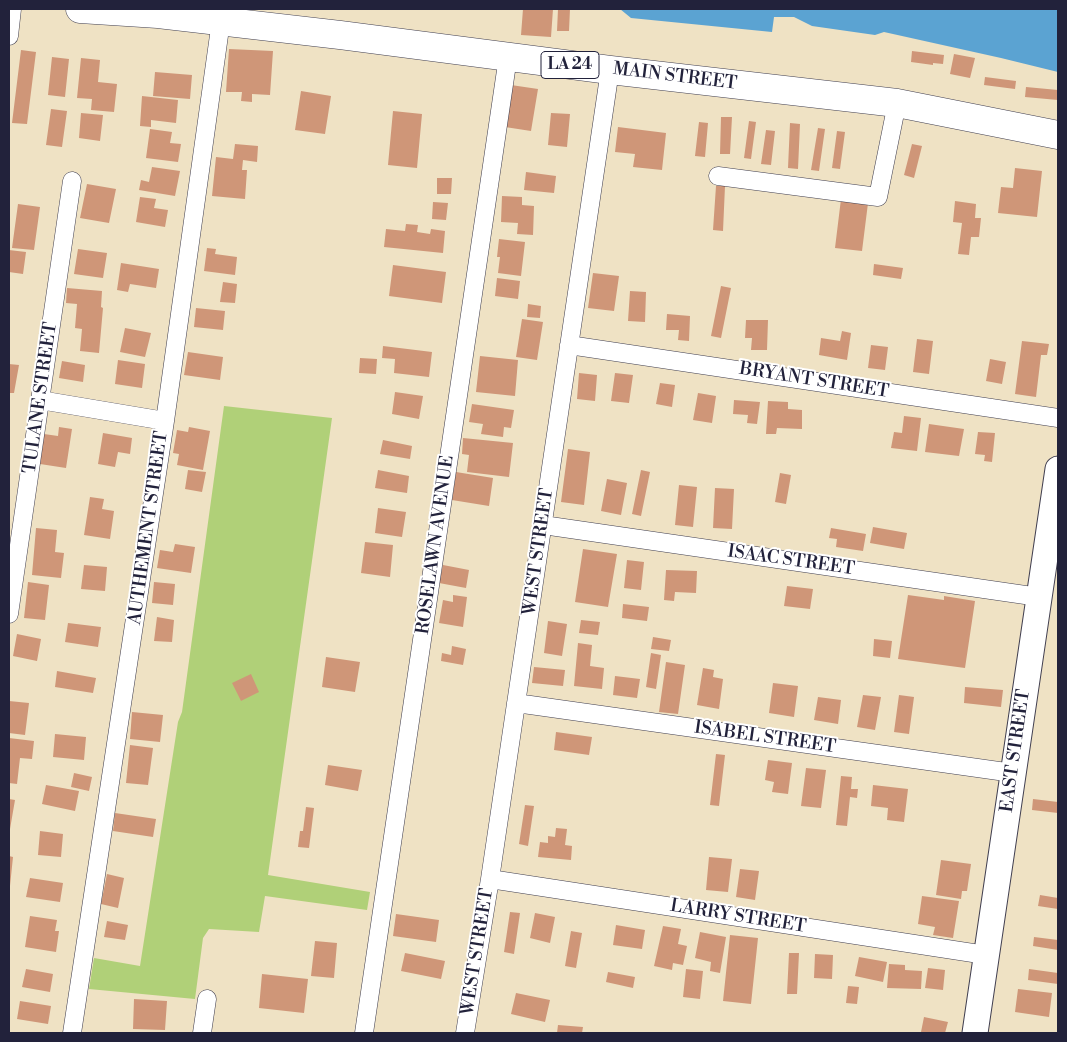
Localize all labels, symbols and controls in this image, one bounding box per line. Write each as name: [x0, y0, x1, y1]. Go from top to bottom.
road number: LA 24: [541, 52, 599, 78]
street label: MAIN STREET: [612, 59, 738, 95]
street label: TULANE STREET: [20, 321, 62, 475]
street label: BRYANT STREET: [738, 359, 890, 403]
street label: AUTHEMENT STREET: [125, 430, 173, 626]
street label: ROSELAWN AVENUE: [413, 454, 459, 636]
street label: WEST STREET: [519, 487, 559, 617]
street label: ISAAC STREET: [726, 541, 856, 581]
street label: EAST STREET: [997, 688, 1035, 814]
street label: ISABEL STREET: [693, 717, 837, 759]
street label: WEST STREET: [457, 887, 499, 1017]
street label: LARRY STREET: [668, 896, 808, 938]

